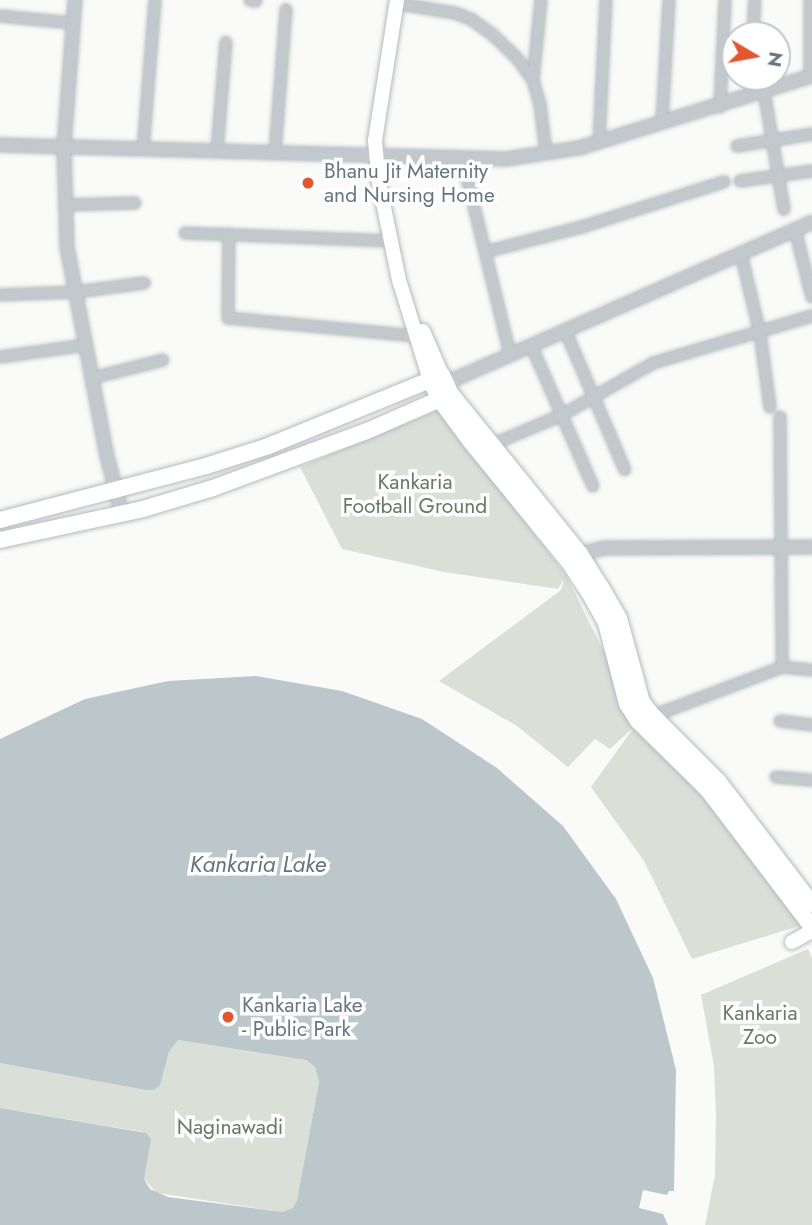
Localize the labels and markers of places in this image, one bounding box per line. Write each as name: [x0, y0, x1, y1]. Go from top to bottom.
place label: Bhanu Jit Maternity and Nursing Home: [324, 158, 495, 208]
marker: Bhanu Jit Maternity and Nursing Home: [298, 173, 318, 193]
place label: Kankaria Lake - Public Park: [242, 992, 363, 1042]
marker: Kankaria Lake - Public Park: [220, 1009, 236, 1025]

